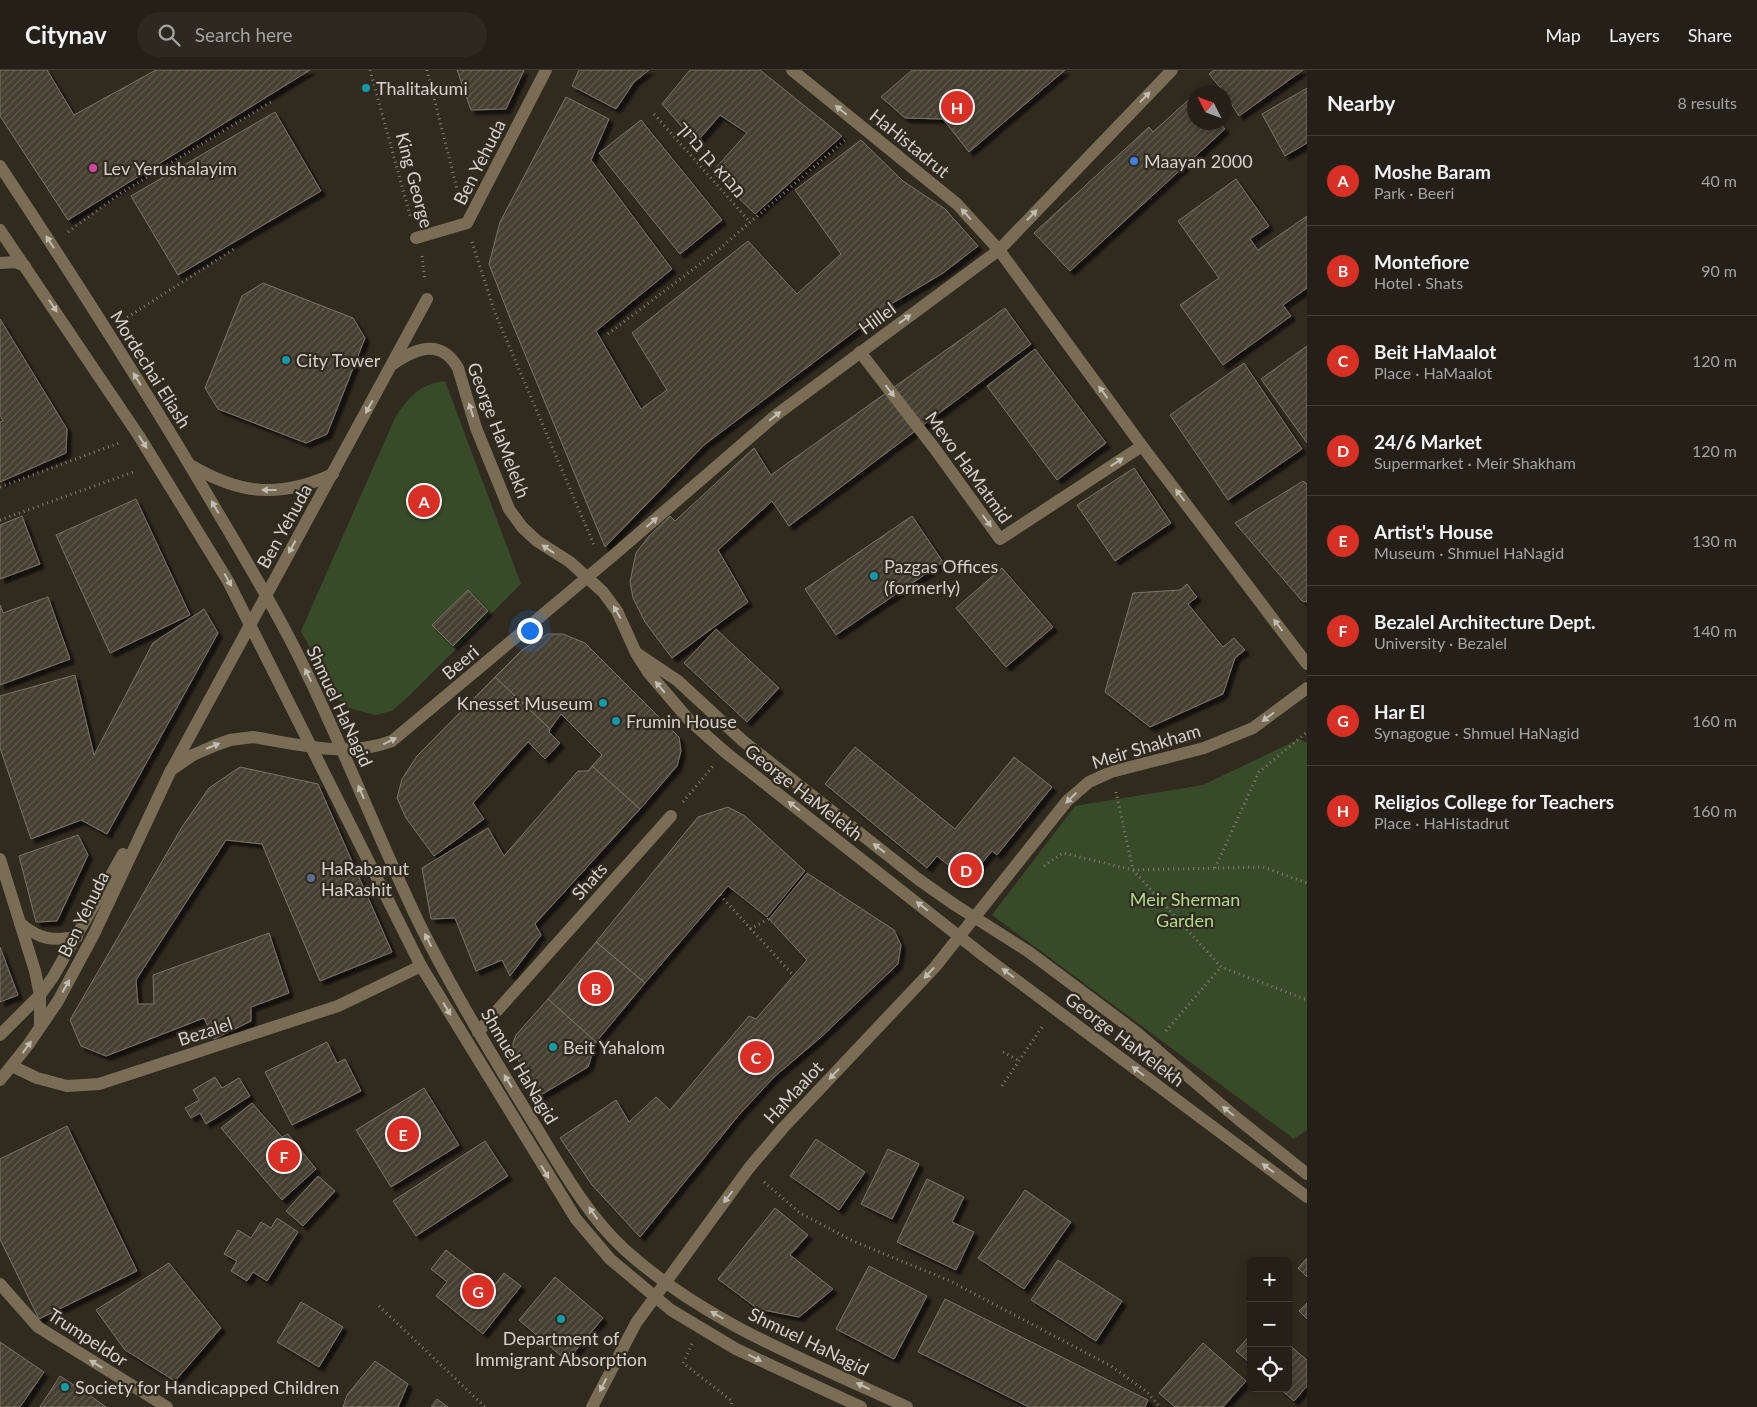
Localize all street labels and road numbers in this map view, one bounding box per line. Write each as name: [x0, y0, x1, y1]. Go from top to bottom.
street label: HaHistadrut: [866, 104, 955, 182]
street label: Ben Yehuda: [448, 116, 510, 208]
street label: מבוא בן ברוך: [673, 116, 751, 202]
street label: King George: [392, 130, 438, 230]
street label: Hillel: [854, 297, 900, 339]
street label: Mordechai Eliash: [106, 306, 196, 432]
street label: George HaMelekh: [463, 359, 535, 501]
street label: Mevo HaMatmid: [921, 407, 1017, 527]
street label: Ben Yehuda: [252, 480, 316, 572]
street label: Beeri: [437, 640, 483, 684]
street label: Shmuel HaNagid: [302, 642, 378, 770]
street label: Meir Shakham: [1089, 719, 1203, 773]
street label: George HaMelekh: [741, 739, 867, 845]
street label: Shats: [567, 858, 612, 904]
street label: Ben Yehuda: [53, 867, 113, 961]
street label: George HaMelekh: [1061, 987, 1189, 1091]
street label: Shmuel HaNagid: [477, 1004, 563, 1128]
street label: Bezalel: [175, 1012, 235, 1050]
street label: HaMaalot: [759, 1056, 828, 1128]
street label: Shmuel HaNagid: [745, 1302, 873, 1380]
street label: Trumpeldor: [44, 1303, 132, 1371]

